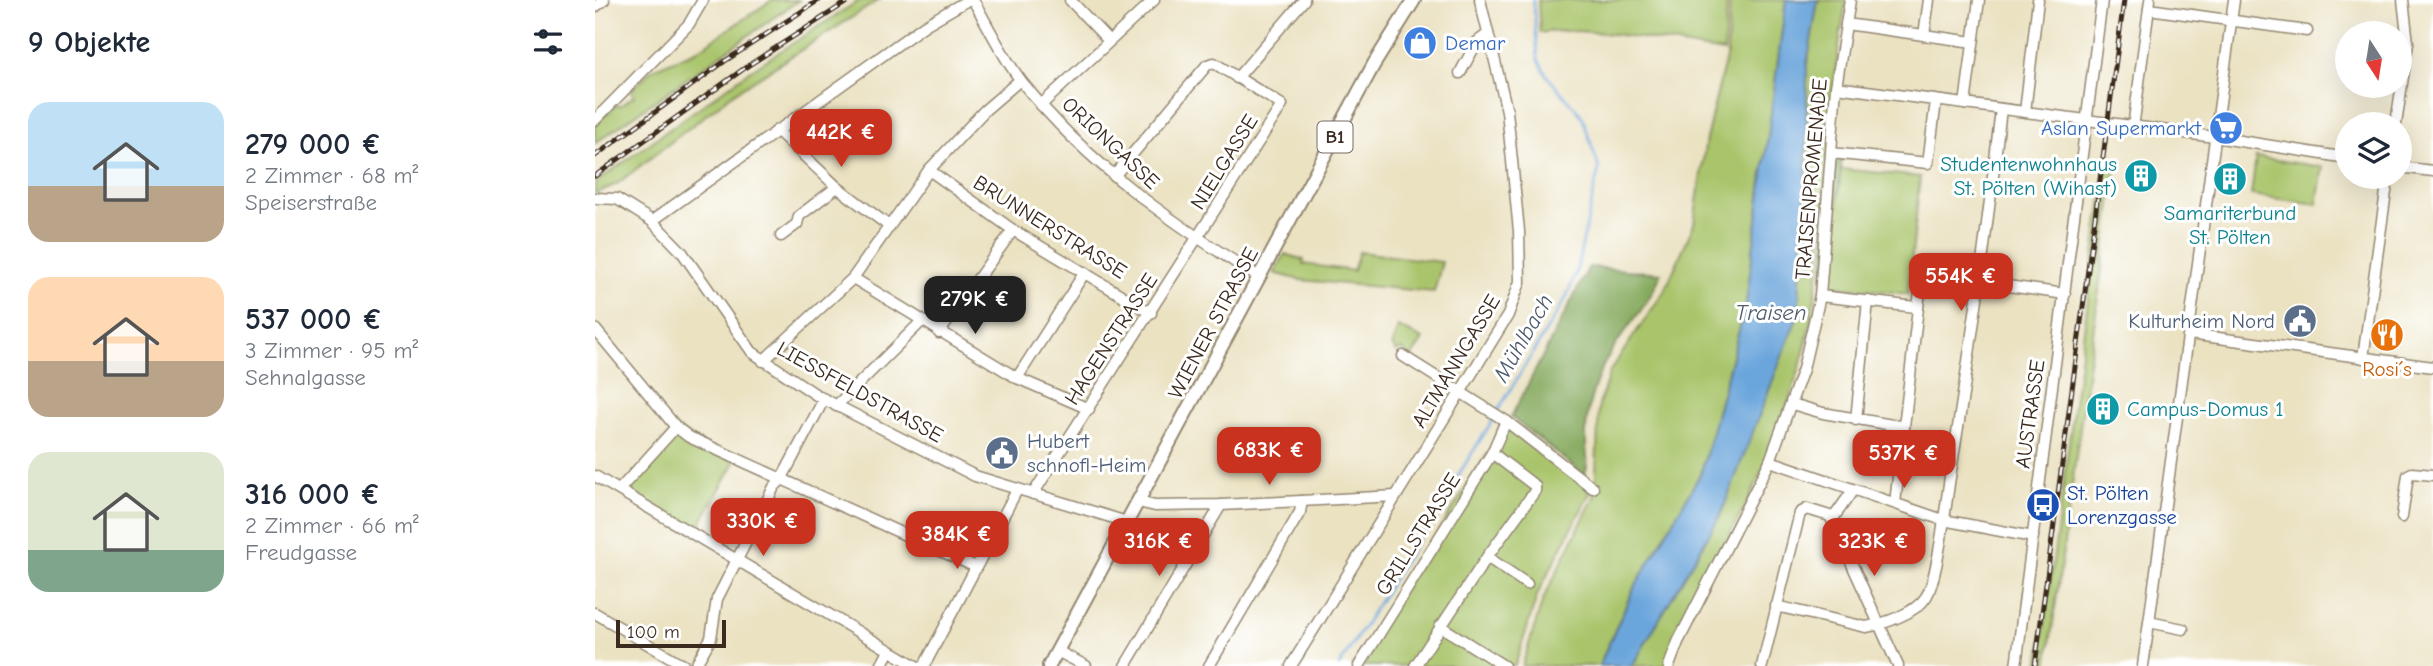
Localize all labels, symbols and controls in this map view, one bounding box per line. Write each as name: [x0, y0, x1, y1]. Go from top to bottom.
north arrow: [2335, 21, 2411, 98]
map controls: [2335, 21, 2412, 189]
icon: filters: [529, 23, 567, 61]
shop icon: Demar: [1401, 24, 1439, 62]
text: 9 Objekte: [28, 25, 150, 60]
place label: Demar: [1445, 31, 1506, 55]
street label: TRAISENPROMENADE: [1790, 77, 1832, 281]
street label: ORIONGASSE: [1057, 92, 1165, 194]
supermarket icon: Aslan Supermarkt: [2207, 109, 2245, 147]
pin: 442K €: [784, 110, 898, 169]
street label: NIELGASSE: [1185, 110, 1263, 214]
button: layers: [2335, 112, 2412, 189]
place label: Aslan Supermarkt: [2041, 116, 2202, 140]
text: 442K €: [806, 118, 876, 145]
road number: B1: [1317, 122, 1353, 153]
text: 279 000 €: [245, 127, 382, 162]
icon: home: [84, 130, 168, 214]
place label: Studentenwohnhaus St. Pölten (Wihast): [1940, 152, 2117, 200]
building icon: Studentenwohnhaus St. Pölten (Wihast): [2122, 157, 2160, 195]
building icon: Samariterbund St. Pölten: [2211, 160, 2249, 198]
text: 2 Zimmer · 68 m²: [245, 162, 418, 189]
street label: BRUNNERSTRASSE: [969, 170, 1131, 284]
text: Speiserstraße: [245, 189, 377, 216]
place label: Samariterbund St. Pölten: [2164, 201, 2296, 249]
street label: WIENER STRASSE: [1163, 243, 1263, 403]
pin: 554K €: [1904, 254, 2018, 313]
text: 554K €: [1925, 262, 1997, 289]
street label: HAGENSTRASSE: [1060, 269, 1162, 409]
pin: 279K €: [918, 276, 1032, 336]
text: 279K €: [940, 285, 1010, 312]
water label: Mühlbach: [1487, 289, 1559, 387]
street label: ALTMANNGASSE: [1407, 290, 1505, 432]
water label: Traisen: [1735, 299, 1807, 326]
text: 537 000 €: [245, 302, 383, 337]
public building icon: Kulturheim Nord: [2281, 302, 2319, 340]
icon: home: [84, 305, 168, 389]
place label: Kulturheim Nord: [2128, 309, 2275, 333]
restaurant icon: Rosi´s: [2368, 316, 2406, 354]
street label: LIESSFELDSTRASSE: [773, 336, 947, 448]
text: 3 Zimmer · 95 m²: [245, 337, 418, 364]
place label: Rosi´s: [2362, 357, 2412, 381]
street label: AUSTRASSE: [2010, 358, 2050, 470]
text: Sehnalgasse: [245, 364, 366, 391]
building icon: Campus-Domus 1: [2084, 390, 2122, 428]
place label: Campus-Domus 1: [2127, 397, 2284, 421]
pin: 683K €: [1212, 428, 1326, 487]
place label: Hubert schnofl-Heim: [1027, 429, 1146, 477]
pin: 537K €: [1847, 430, 1961, 490]
public building icon: Hubert schnofl-Heim: [983, 434, 1021, 472]
text: 683K €: [1233, 436, 1305, 463]
text: 537K €: [1869, 439, 1939, 466]
street label: GRILLSTRASSE: [1371, 468, 1465, 600]
text: 316 000 €: [245, 477, 381, 512]
icon: home: [84, 480, 168, 564]
place label: St. Pölten Lorenzgasse: [2067, 481, 2177, 529]
bus stop icon: St. Pölten Lorenzgasse: [2024, 486, 2062, 524]
pin: 330K €: [706, 498, 820, 558]
text: 330K €: [727, 507, 799, 534]
text: 2 Zimmer · 66 m²: [245, 512, 419, 539]
pin: 384K €: [900, 512, 1014, 571]
pin: 316K €: [1102, 518, 1216, 578]
pin: 323K €: [1817, 518, 1931, 578]
text: 384K €: [922, 520, 992, 547]
text: 316K €: [1124, 527, 1194, 554]
text: 323K €: [1838, 527, 1910, 554]
text: Freudgasse: [245, 539, 357, 566]
scale bar: [616, 617, 726, 649]
text: 100 m: [627, 621, 680, 643]

